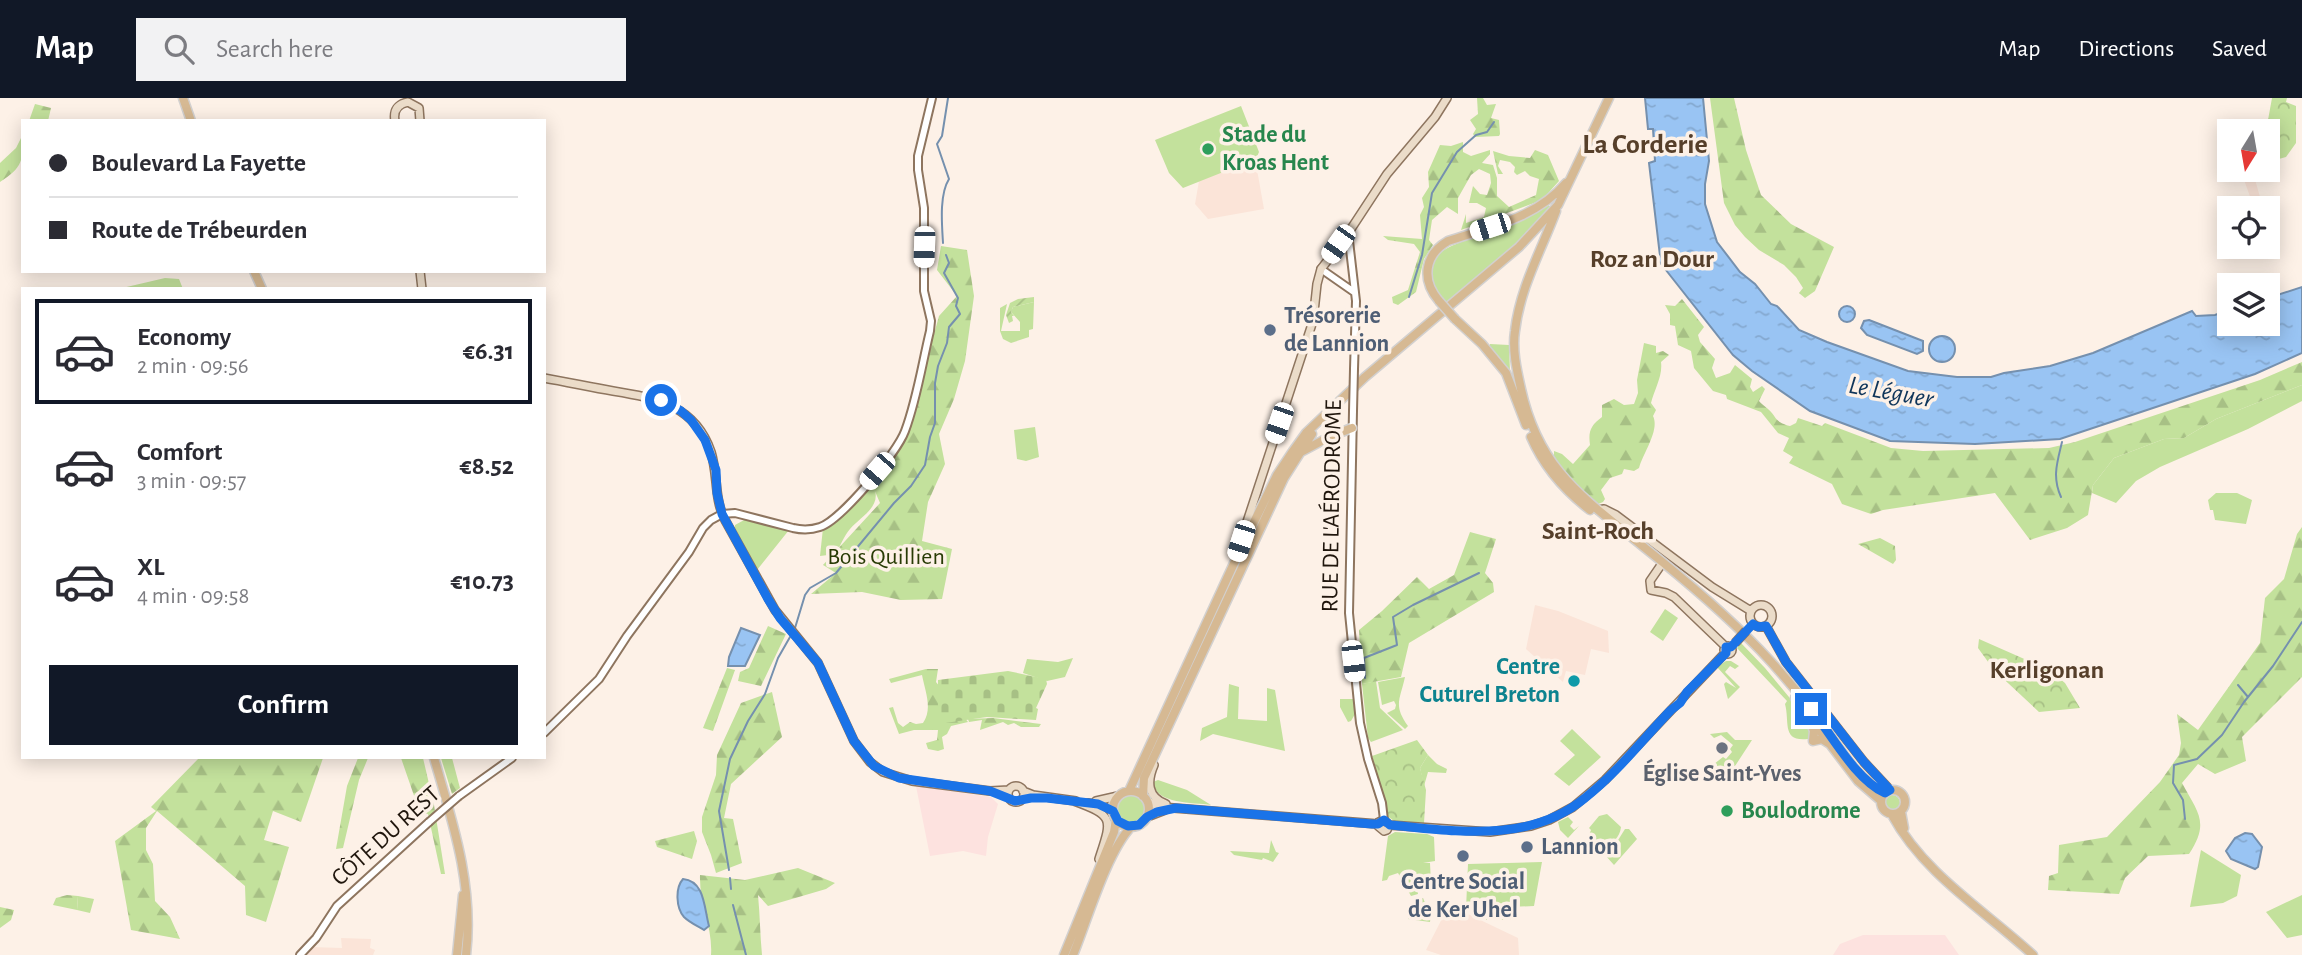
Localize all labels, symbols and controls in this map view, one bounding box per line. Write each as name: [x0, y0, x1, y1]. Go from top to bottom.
search box: [136, 18, 626, 81]
icon: search: [160, 30, 198, 68]
text: Map: [35, 32, 94, 65]
text: Search here: [216, 36, 334, 62]
text: Map: [1998, 37, 2040, 61]
text: Directions: [2078, 37, 2174, 61]
text: Saved: [2212, 37, 2267, 61]
north arrow: [2217, 119, 2280, 182]
map controls: [2217, 119, 2280, 336]
place label: Stade du Kroas Hent: [1222, 123, 1329, 175]
district label: La Corderie: [1582, 131, 1708, 159]
marker: Stade du Kroas Hent: [1200, 141, 1216, 157]
text: Boulevard La Fayette: [91, 150, 306, 176]
button: locate: [2217, 196, 2280, 259]
car: [1467, 211, 1514, 243]
text: Route de Trébeurden: [91, 217, 307, 243]
car: [1318, 221, 1359, 267]
car: [913, 226, 936, 268]
district label: Roz an Dour: [1590, 246, 1714, 272]
button: layers: [2217, 273, 2280, 336]
place label: Trésorerie de Lannion: [1284, 304, 1389, 356]
icon: car: [53, 320, 116, 383]
marker: Trésorerie de Lannion: [1262, 322, 1278, 338]
text: Economy: [137, 324, 231, 350]
text: €6.31: [463, 338, 514, 364]
text: 2 min · 09:56: [137, 355, 249, 378]
water label: Le Léguer: [1847, 372, 1937, 413]
route start: [645, 384, 677, 416]
street label: RUE DE L'AÉRODROME: [1316, 399, 1346, 613]
car: [1263, 400, 1296, 446]
icon: car: [53, 435, 116, 498]
text: Comfort: [137, 439, 222, 465]
car: [856, 448, 899, 494]
text: €8.52: [460, 453, 514, 479]
text: 3 min · 09:57: [137, 470, 246, 493]
car: [1225, 518, 1258, 564]
district label: Saint-Roch: [1542, 518, 1654, 544]
park label: Bois Quillien: [827, 545, 945, 569]
icon: car: [53, 550, 116, 613]
text: XL: [137, 554, 164, 580]
text: €10.73: [451, 568, 514, 594]
text: 4 min · 09:58: [137, 585, 249, 608]
car: [1341, 639, 1366, 683]
place label: Centre Cuturel Breton: [1420, 655, 1560, 707]
district label: Kerligonan: [1990, 657, 2104, 683]
button: Confirm: [49, 665, 518, 745]
marker: Centre Cuturel Breton: [1566, 673, 1582, 689]
route end: [1795, 693, 1827, 725]
marker: Église Saint-Yves: [1714, 740, 1730, 756]
place label: Église Saint-Yves: [1643, 758, 1801, 786]
street label: CÔTE DU REST: [326, 780, 445, 890]
place label: Boulodrome: [1741, 799, 1861, 823]
marker: Boulodrome: [1719, 803, 1735, 819]
place label: Lannion: [1541, 835, 1619, 859]
marker: Lannion: [1519, 839, 1535, 855]
marker: Centre Social de Ker Uhel: [1455, 848, 1471, 864]
place label: Centre Social de Ker Uhel: [1401, 870, 1525, 922]

